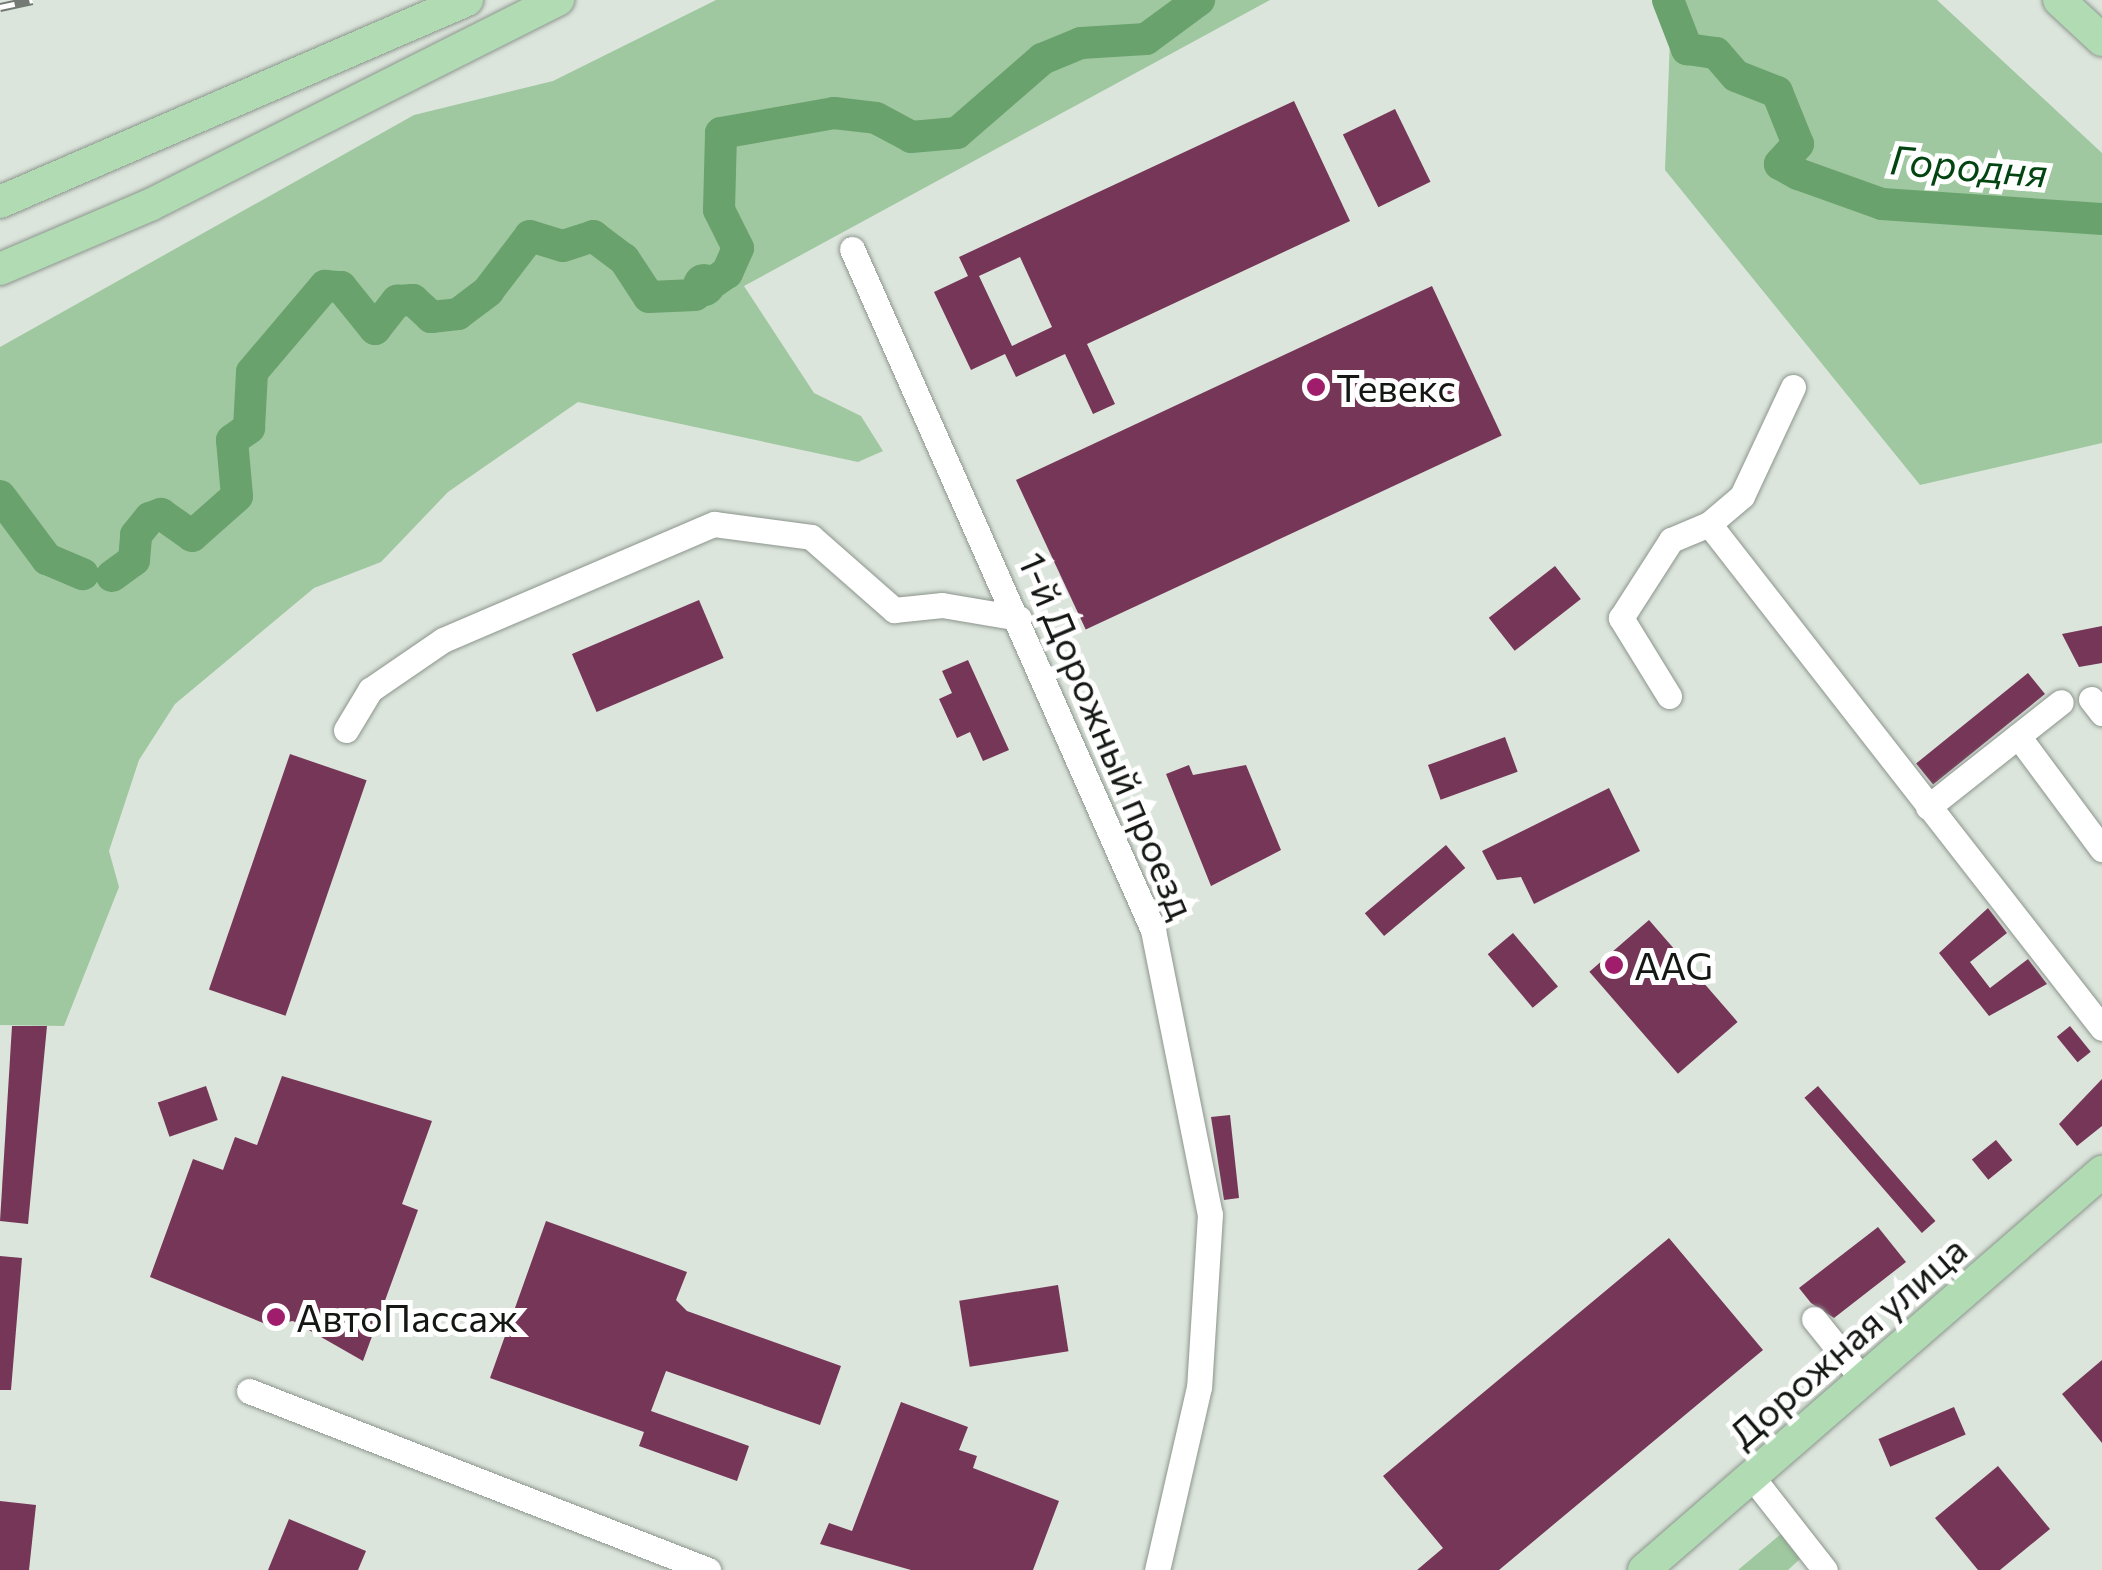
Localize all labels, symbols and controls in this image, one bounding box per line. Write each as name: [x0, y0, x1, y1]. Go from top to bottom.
water label: Городня: [1888, 134, 2050, 196]
place label: Тевекс: [1336, 364, 1456, 410]
marker: Тевекс: [1305, 376, 1327, 398]
street label: 1-й Дорожный проезд: [1010, 545, 1206, 925]
place label: AAG: [1634, 942, 1713, 988]
marker: AAG: [1603, 954, 1625, 976]
street label: Дорожная улица: [1719, 1226, 1975, 1456]
place label: АвтоПассаж: [296, 1294, 518, 1340]
marker: АвтоПассаж: [265, 1306, 287, 1328]

